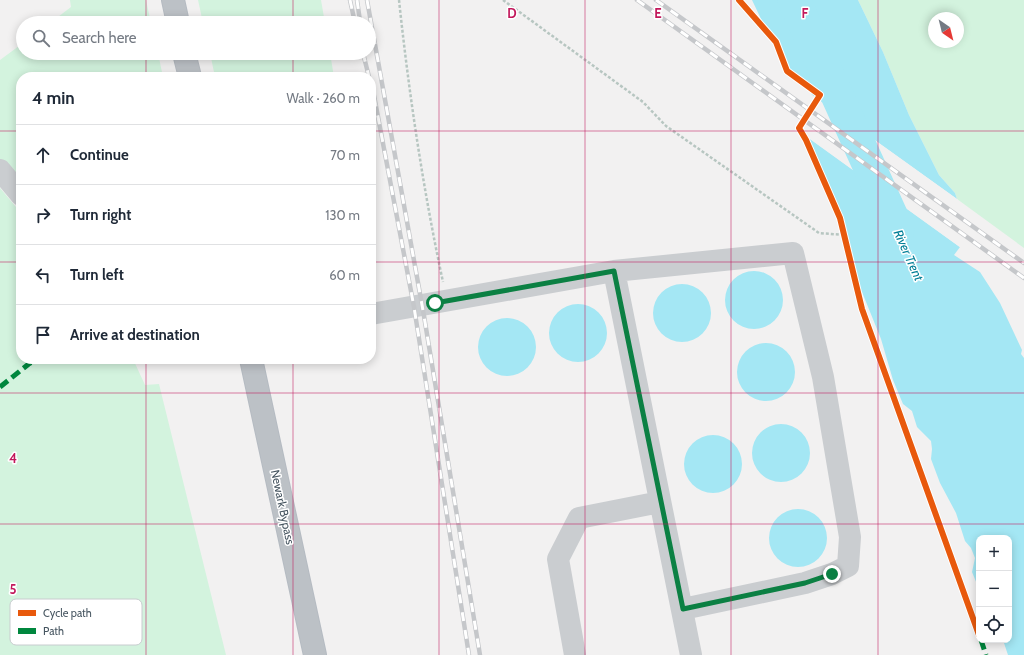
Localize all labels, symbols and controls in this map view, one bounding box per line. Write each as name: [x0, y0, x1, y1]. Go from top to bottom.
text: D: [507, 5, 517, 21]
text: E: [654, 5, 662, 21]
text: F: [802, 5, 809, 21]
north arrow: [928, 12, 964, 48]
search box: [16, 16, 376, 60]
icon: search: [30, 27, 52, 49]
text: Search here: [62, 29, 137, 47]
text: 4 min: [32, 88, 75, 108]
text: Walk · 260 m: [287, 90, 360, 106]
icon: ahead: [32, 144, 54, 166]
text: Continue: [70, 146, 129, 164]
text: 70 m: [330, 147, 360, 163]
icon: right: [32, 204, 54, 226]
text: Turn right: [70, 206, 131, 224]
text: 130 m: [325, 207, 360, 223]
water label: River Trent: [891, 227, 928, 284]
icon: left: [32, 264, 54, 286]
text: Turn left: [70, 266, 124, 284]
text: 60 m: [329, 267, 360, 283]
route start: [426, 294, 444, 312]
icon: arrive: [32, 324, 54, 346]
text: Arrive at destination: [70, 326, 200, 344]
text: 4: [9, 450, 17, 466]
street label: Newark Bypass: [268, 468, 298, 546]
map controls: [976, 535, 1012, 643]
button: +: [976, 535, 1012, 571]
route end: [823, 565, 841, 583]
button: −: [976, 571, 1012, 607]
text: 5: [10, 581, 17, 597]
legend: [10, 599, 142, 645]
text: Cycle path: [43, 606, 92, 620]
button: locate: [976, 607, 1012, 643]
text: Path: [43, 624, 64, 638]

